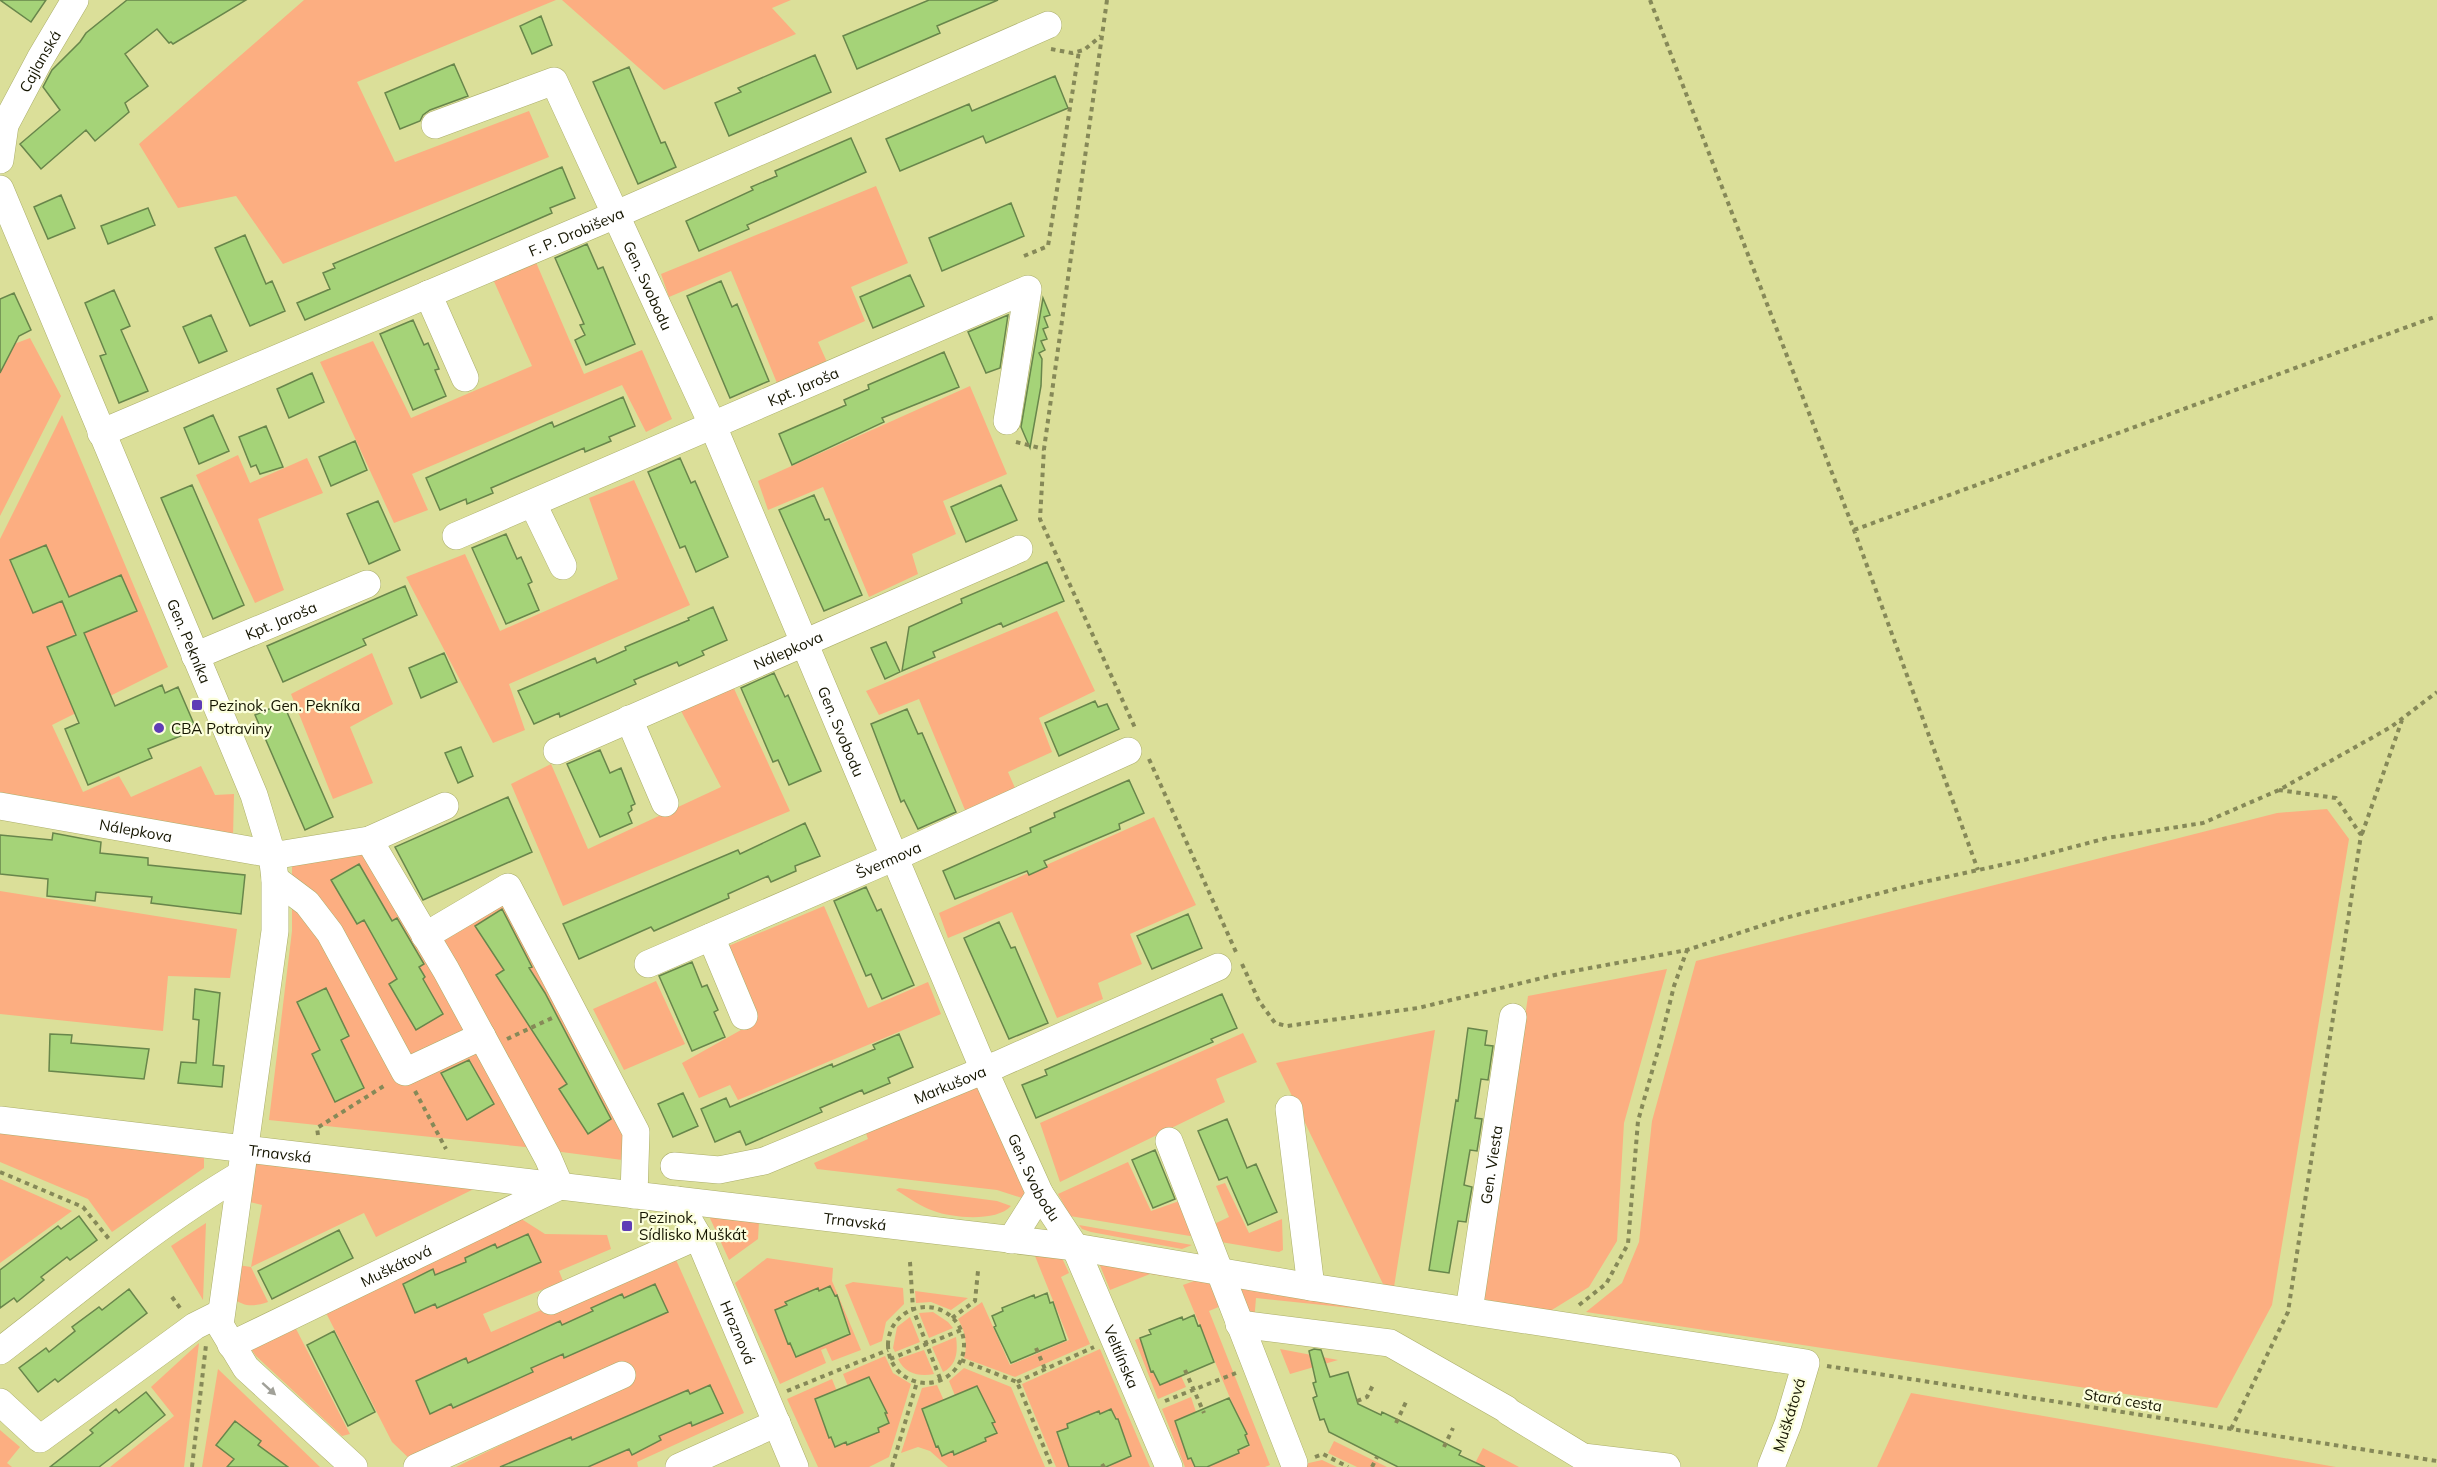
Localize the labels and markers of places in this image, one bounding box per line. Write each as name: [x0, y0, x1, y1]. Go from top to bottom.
place label: Pezinok, Gen. Pekníka: [209, 696, 360, 715]
marker: Pezinok, Gen. Pekníka: [190, 698, 204, 712]
place label: CBA Potraviny: [171, 719, 272, 738]
marker: CBA Potraviny: [152, 721, 166, 735]
place label: Pezinok, Sídlisko Muškát: [639, 1208, 746, 1244]
marker: Pezinok, Sídlisko Muškát: [620, 1219, 634, 1233]

